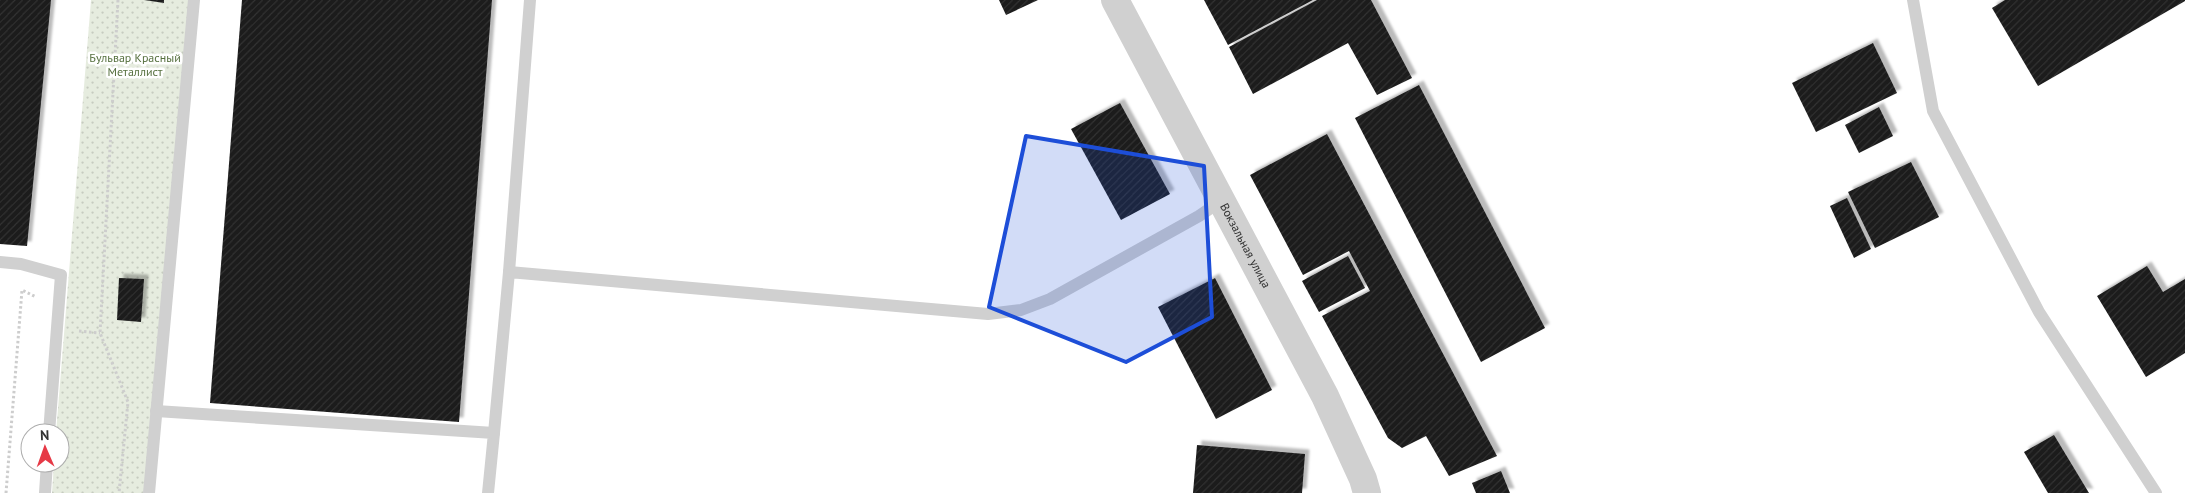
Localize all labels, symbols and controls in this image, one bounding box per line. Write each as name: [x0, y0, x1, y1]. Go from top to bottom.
park label: Бульвар Красный Металлист: [89, 50, 181, 79]
street label: Вокзальная улица: [1217, 200, 1274, 290]
north arrow: [20, 423, 70, 473]
text: N: [40, 426, 49, 444]

